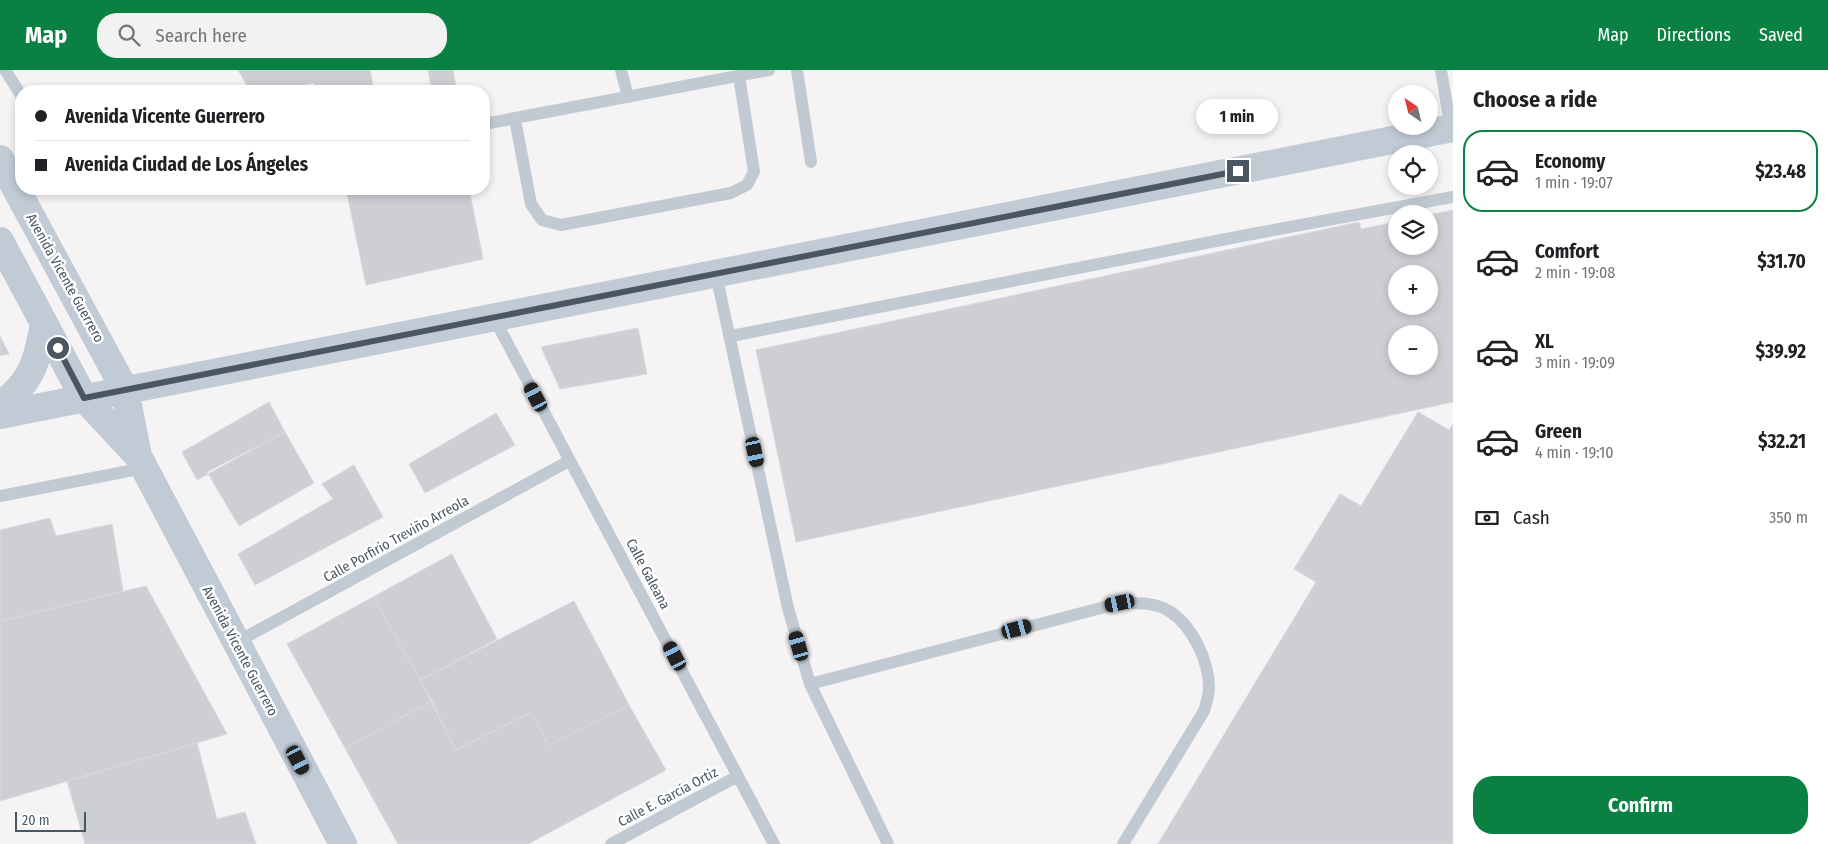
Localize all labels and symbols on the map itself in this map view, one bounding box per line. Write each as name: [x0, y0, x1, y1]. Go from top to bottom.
north arrow: [1388, 85, 1438, 135]
callout: 1 min: [1197, 98, 1279, 134]
route end: [1227, 160, 1249, 182]
street label: Avenida Vicente Guerrero: [22, 211, 108, 345]
route start: [47, 337, 69, 359]
car: [522, 380, 549, 414]
car: [744, 436, 765, 468]
street label: Calle Porfirio Treviño Arreola: [320, 492, 472, 586]
street label: Calle Galeana: [622, 536, 674, 612]
street label: Avenida Vicente Guerrero: [199, 583, 281, 719]
car: [1103, 593, 1136, 613]
car: [1000, 618, 1033, 640]
car: [787, 630, 810, 662]
car: [661, 639, 688, 673]
car: [284, 743, 311, 777]
street label: Calle E. García Ortiz: [615, 763, 721, 830]
scale bar: [15, 809, 86, 832]

